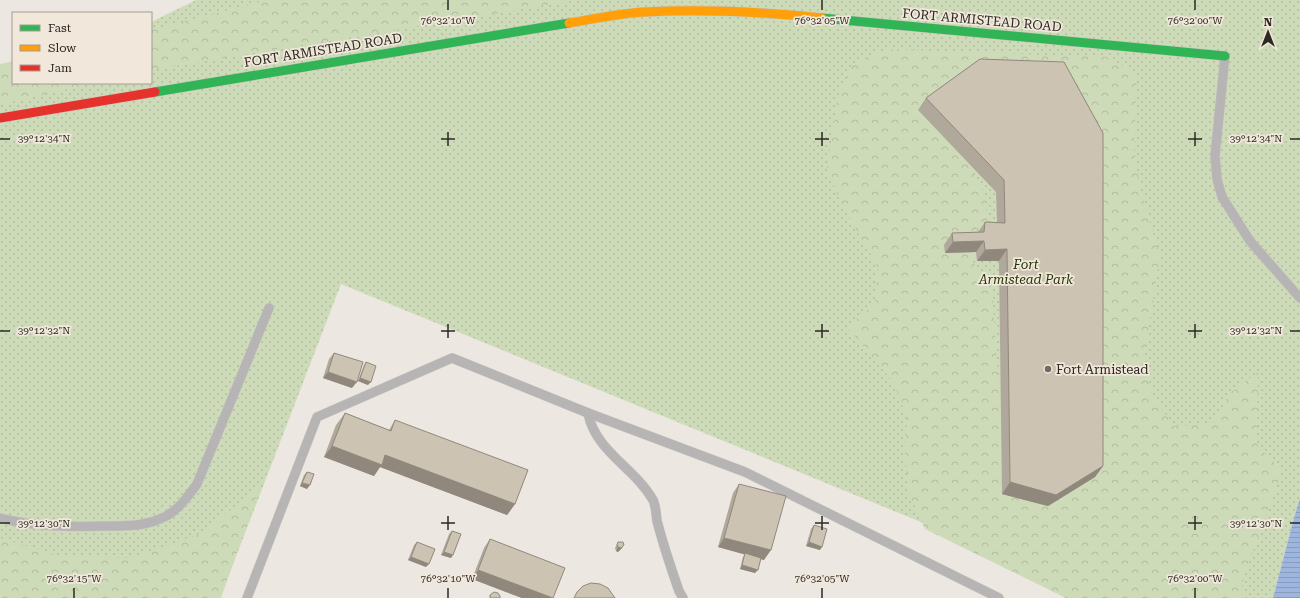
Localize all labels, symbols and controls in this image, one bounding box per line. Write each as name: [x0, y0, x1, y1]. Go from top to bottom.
street label: FORT ARMISTEAD ROAD: [902, 6, 1062, 34]
legend: [12, 12, 152, 84]
north arrow: [1248, 12, 1288, 52]
text: 76°32'10"W: [421, 15, 476, 26]
text: 76°32'05"W: [795, 15, 850, 26]
text: 76°32'00"W: [1168, 15, 1223, 26]
text: N: [1264, 16, 1273, 29]
text: Fast: [48, 21, 72, 35]
street label: FORT ARMISTEAD ROAD: [243, 30, 403, 70]
text: Slow: [48, 41, 76, 55]
text: Jam: [48, 61, 72, 75]
text: 39°12'34"N: [18, 133, 70, 144]
text: 39°12'34"N: [1230, 133, 1282, 144]
park label: Fort Armistead Park: [978, 257, 1074, 287]
text: 39°12'32"N: [18, 325, 70, 336]
text: 39°12'32"N: [1230, 325, 1282, 336]
place label: Fort Armistead: [1056, 362, 1149, 377]
marker: Fort Armistead: [1043, 364, 1053, 374]
text: 39°12'30"N: [18, 518, 70, 529]
text: 39°12'30"N: [1230, 518, 1282, 529]
text: 76°32'15"W: [47, 573, 102, 584]
text: 76°32'10"W: [421, 573, 476, 584]
text: 76°32'05"W: [795, 573, 850, 584]
text: 76°32'00"W: [1168, 573, 1223, 584]

